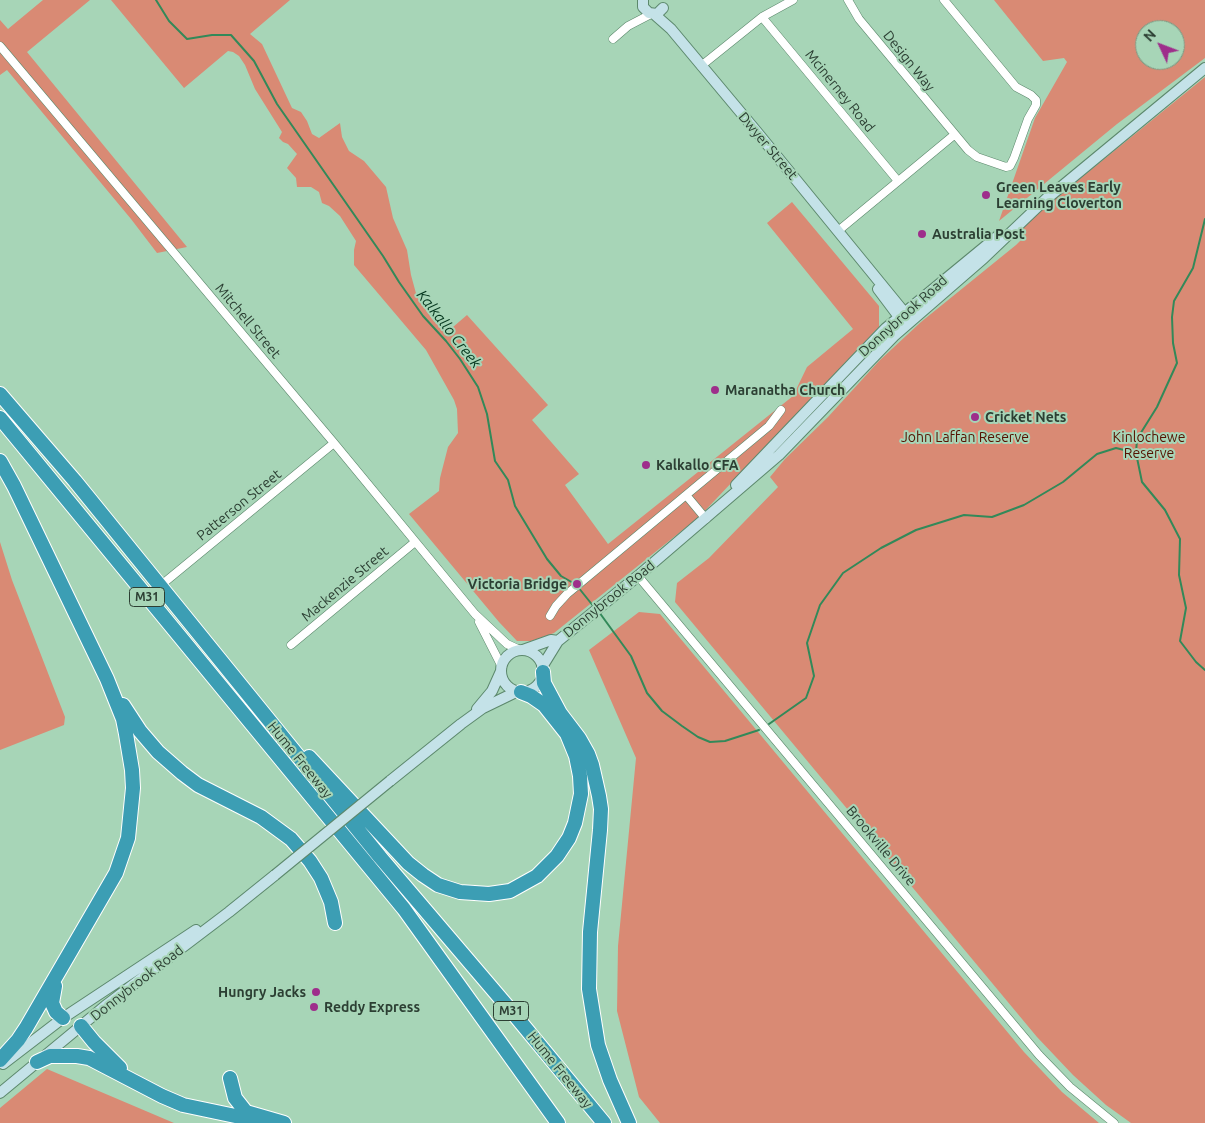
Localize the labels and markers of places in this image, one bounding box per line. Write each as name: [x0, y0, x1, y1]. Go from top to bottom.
place label: Green Leaves Early Learning Cloverton: [996, 179, 1122, 212]
marker: Green Leaves Early Learning Cloverton: [980, 189, 992, 201]
place label: Australia Post: [932, 226, 1025, 242]
marker: Australia Post: [916, 228, 928, 240]
place label: Maranatha Church: [725, 382, 845, 398]
marker: Maranatha Church: [709, 384, 721, 396]
place label: Cricket Nets: [985, 409, 1066, 425]
marker: Cricket Nets: [969, 411, 981, 423]
place label: Kalkallo CFA: [656, 457, 739, 473]
marker: Kalkallo CFA: [640, 459, 652, 471]
place label: Victoria Bridge: [468, 576, 567, 592]
marker: Victoria Bridge: [571, 578, 583, 590]
place label: Hungry Jacks: [218, 984, 306, 1000]
marker: Hungry Jacks: [310, 986, 322, 998]
place label: Reddy Express: [324, 999, 420, 1015]
marker: Reddy Express: [308, 1001, 320, 1013]

